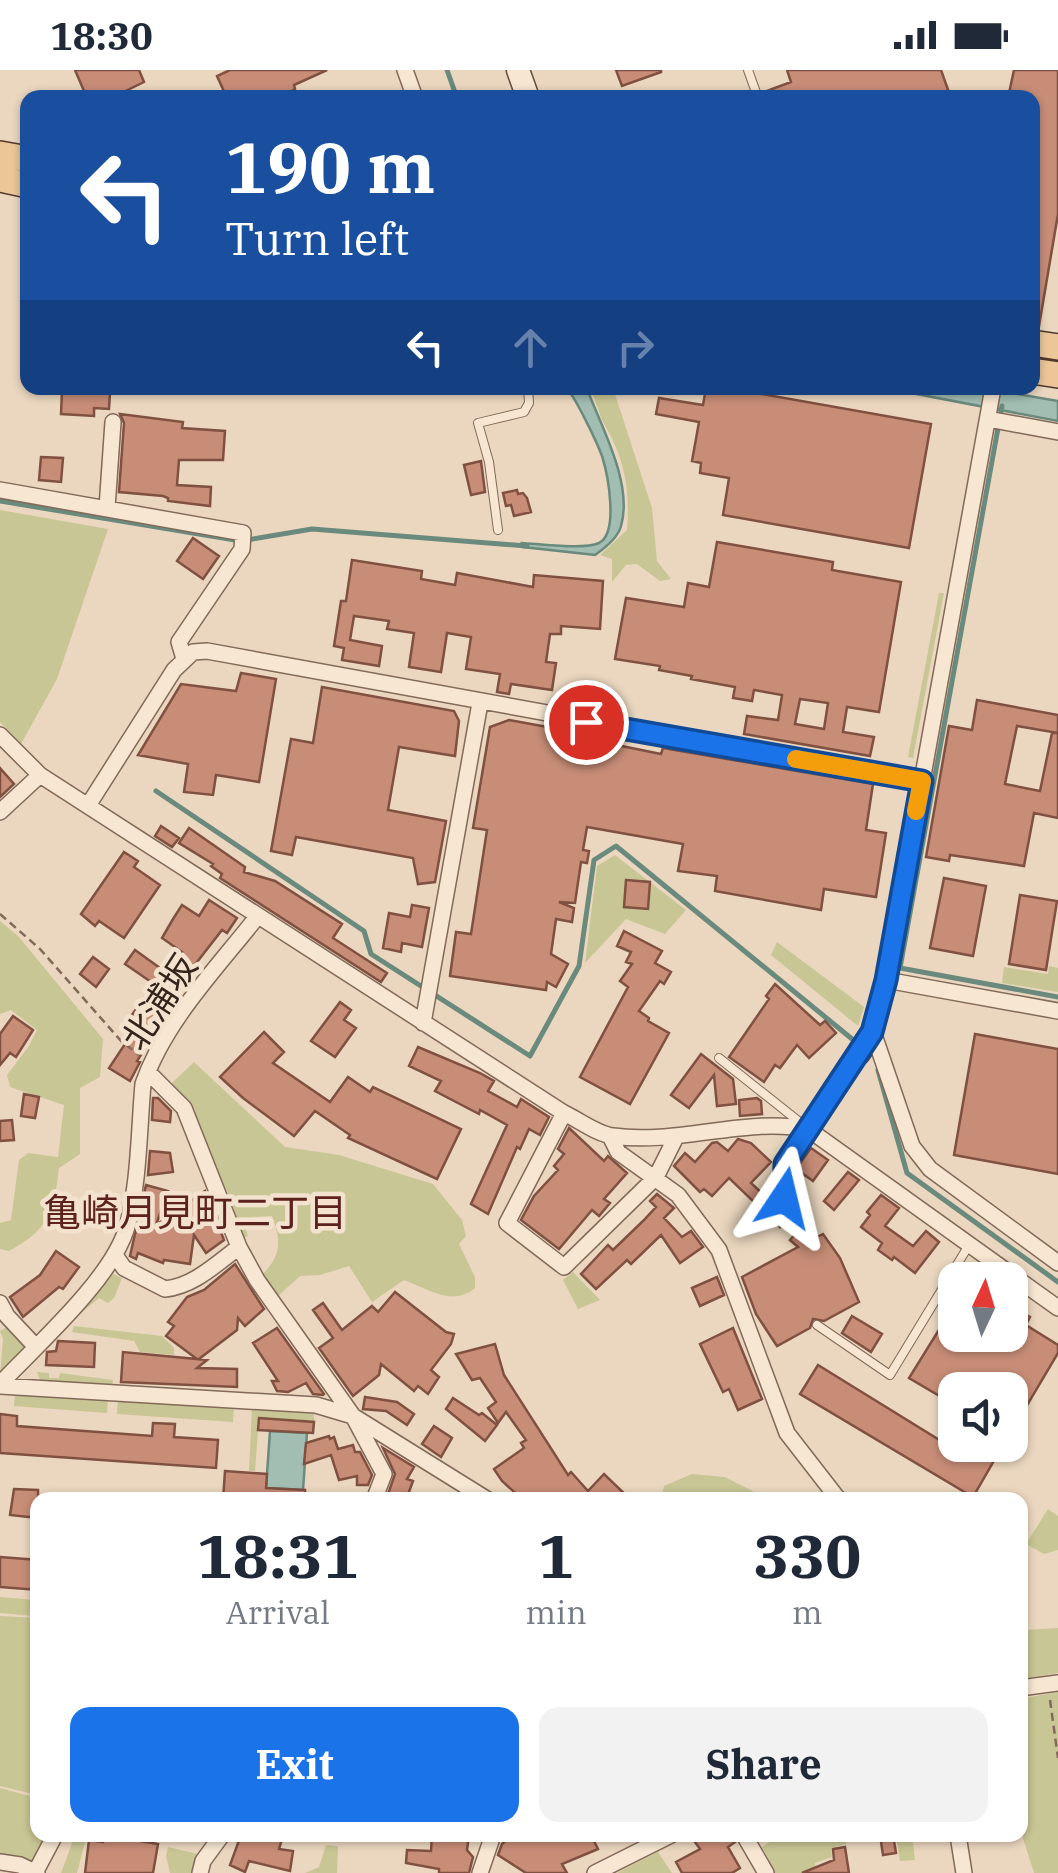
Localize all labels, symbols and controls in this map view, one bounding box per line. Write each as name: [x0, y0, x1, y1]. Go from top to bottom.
text: 18:30: [50, 11, 153, 60]
text: 190 m: [225, 121, 435, 212]
icon: left: [60, 130, 190, 260]
text: Turn left: [225, 209, 409, 267]
icon: left: [398, 320, 453, 375]
icon: ahead: [503, 320, 558, 375]
icon: right: [608, 320, 663, 375]
pin: [544, 680, 629, 765]
icon: arrive: [559, 695, 614, 750]
street label: 北浦坂: [111, 945, 207, 1059]
position arrow: [732, 1146, 836, 1250]
district label: 亀崎月見町二丁目: [43, 1187, 347, 1236]
north arrow: [938, 1262, 1028, 1352]
map controls: [938, 1262, 1028, 1462]
button: sound: [938, 1372, 1028, 1462]
text: 18:31: [197, 1516, 359, 1595]
text: 1: [538, 1516, 574, 1595]
text: 330: [753, 1516, 861, 1595]
text: Arrival: [226, 1591, 330, 1633]
text: min: [526, 1591, 587, 1633]
text: m: [792, 1591, 823, 1633]
button: Exit: [70, 1707, 519, 1822]
button: Share: [539, 1707, 988, 1822]

